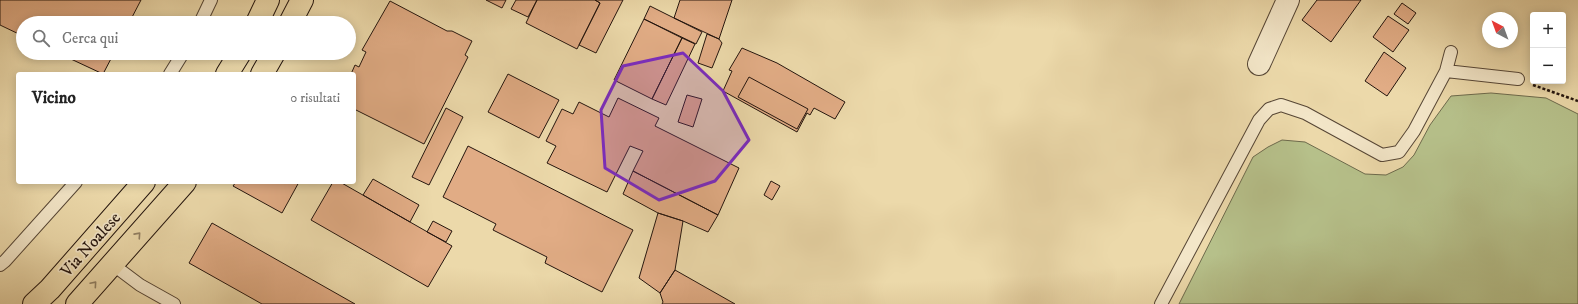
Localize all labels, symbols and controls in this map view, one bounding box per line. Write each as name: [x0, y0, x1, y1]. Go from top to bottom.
north arrow: [1482, 12, 1518, 48]
map controls: [1530, 12, 1566, 84]
button: +: [1530, 12, 1566, 48]
search box: [16, 16, 356, 60]
icon: search: [30, 27, 52, 49]
text: Cerca qui: [62, 29, 118, 48]
button: −: [1530, 48, 1566, 84]
text: Vicino: [32, 87, 76, 109]
text: 0 risultati: [290, 90, 340, 106]
street label: Via Noalese: [55, 208, 126, 282]
one-way arrow: [133, 232, 140, 240]
one-way arrow: [90, 281, 97, 289]

